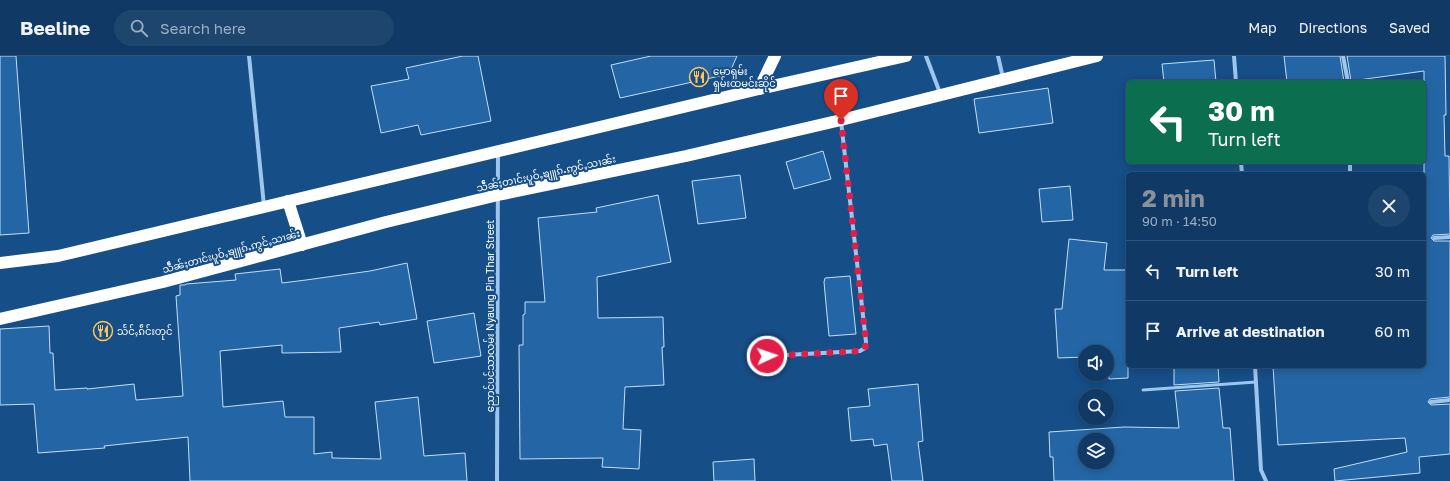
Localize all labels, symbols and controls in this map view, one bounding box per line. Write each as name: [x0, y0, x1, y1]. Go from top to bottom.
search box: [114, 10, 394, 46]
text: Beeline: [20, 16, 90, 39]
icon: search: [128, 17, 150, 39]
text: Search here: [160, 19, 246, 37]
text: Map: [1248, 19, 1277, 36]
text: Directions: [1299, 19, 1367, 36]
text: Saved: [1389, 19, 1430, 36]
place label: မောရှမ်း ရှမ်းထမင်းဆိုင်: [713, 64, 776, 92]
restaurant icon: မောရှမ်း ရှမ်းထမင်းဆိုင်: [688, 66, 710, 88]
pin: [824, 79, 858, 120]
icon: arrive: [830, 85, 852, 107]
text: 30 m: [1208, 94, 1275, 127]
icon: left: [1142, 96, 1194, 148]
text: Turn left: [1208, 128, 1281, 150]
street label: သဵႅၼ်ႈတၢင်းပူဝ်ႇၶျူၵ်ႉဢွင်ႇသၢၼ်း: [475, 151, 617, 197]
text: 2 min: [1142, 183, 1205, 212]
button: close: [1368, 185, 1410, 227]
text: 90 m · 14:50: [1142, 213, 1217, 229]
street label: ညောင်ပင်သာလမ်း Nyaung Pin Thar Street: [483, 220, 499, 412]
street label: သဵႅၼ်ႈတၢင်းပူဝ်ႇၶျူၵ်ႉဢွင်ႇသၢၼ်း: [161, 226, 302, 278]
icon: left: [1142, 260, 1164, 282]
text: Turn left: [1176, 262, 1238, 280]
text: 30 m: [1375, 262, 1410, 280]
restaurant icon: သႅင်ႇၵဵင်းတုင်: [92, 320, 114, 342]
icon: arrive: [1142, 320, 1164, 342]
text: Arrive at destination: [1176, 322, 1325, 340]
text: 60 m: [1375, 322, 1410, 340]
place label: သႅင်ႇၵဵင်းတုင်: [117, 324, 173, 340]
position arrow: [746, 335, 788, 377]
map controls: [1078, 345, 1114, 469]
button: sound: [1078, 345, 1114, 381]
button: search: [1078, 389, 1114, 425]
button: layers: [1078, 433, 1114, 469]

